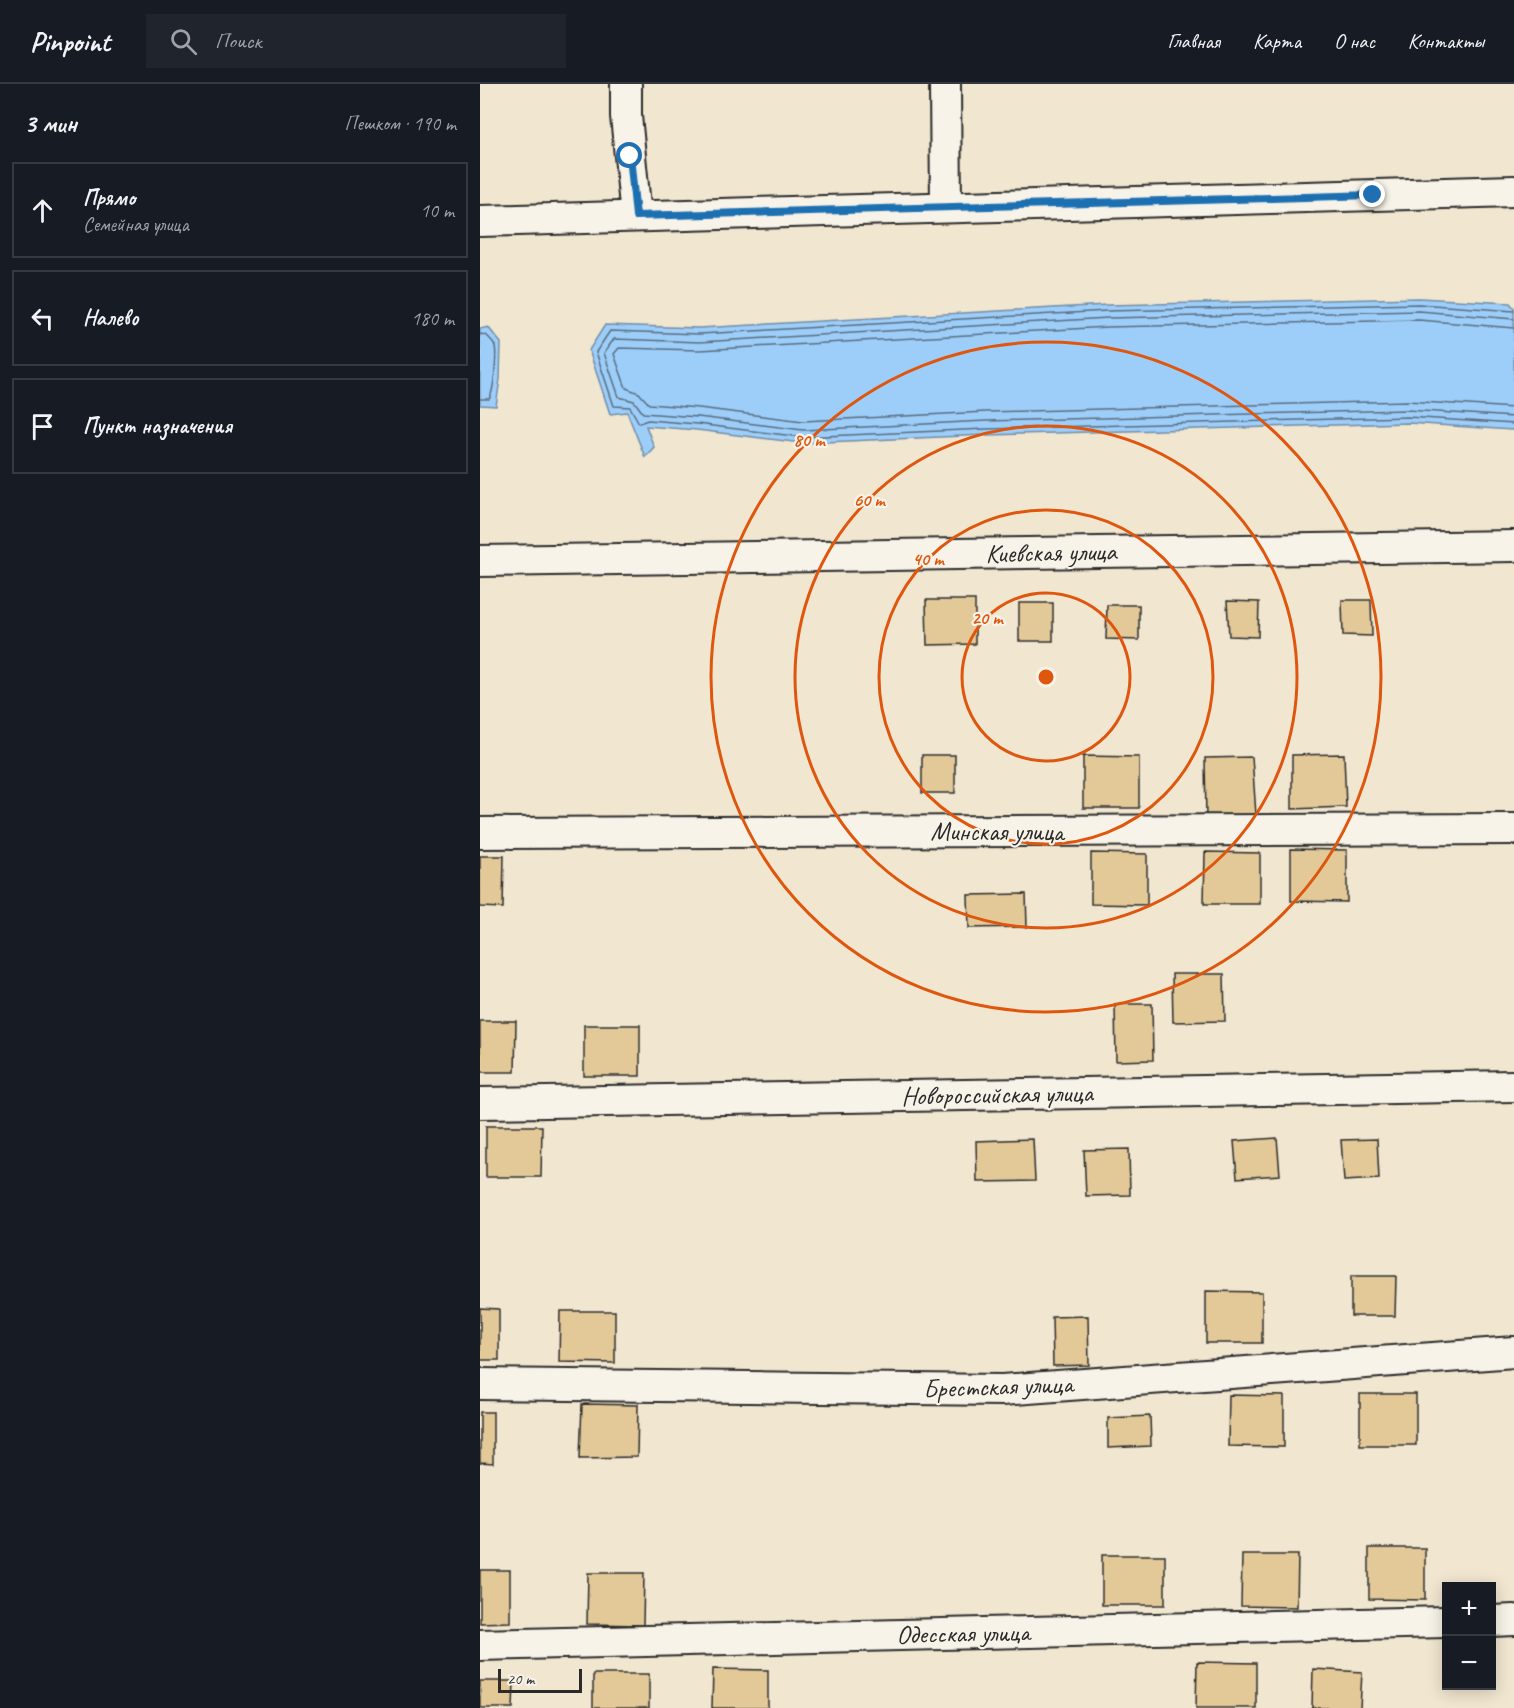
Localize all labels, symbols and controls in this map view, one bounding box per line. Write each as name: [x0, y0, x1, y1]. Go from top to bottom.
search box: [146, 14, 566, 68]
text: Pinpoint: [30, 24, 110, 59]
icon: search: [167, 25, 200, 58]
text: Поиск: [215, 27, 262, 55]
text: Главная: [1167, 28, 1220, 54]
text: Карта: [1253, 28, 1301, 54]
text: О нас: [1334, 28, 1375, 54]
text: Контакты: [1408, 28, 1484, 54]
text: 3 мин: [24, 107, 77, 140]
text: Пешком · 190 m: [344, 111, 456, 136]
route start: [616, 142, 642, 168]
route end: [1359, 181, 1385, 207]
text: Прямо: [83, 184, 135, 212]
icon: ahead: [26, 194, 59, 227]
text: 10 m: [420, 198, 454, 223]
text: Семейная улица: [83, 212, 189, 237]
icon: left: [26, 302, 59, 335]
text: Налево: [83, 304, 139, 332]
text: 180 m: [411, 306, 454, 331]
icon: arrive: [26, 410, 59, 443]
text: Пункт назначения: [83, 412, 232, 440]
text: 80 m: [794, 429, 826, 451]
text: 60 m: [853, 489, 886, 511]
street label: Киевская улица: [985, 535, 1118, 570]
text: 40 m: [913, 548, 945, 570]
text: 20 m: [972, 607, 1004, 629]
centre of rings: [1036, 667, 1056, 687]
street label: Минская улица: [931, 815, 1066, 848]
street label: Новороссийская улица: [901, 1076, 1095, 1113]
street label: Брестская улица: [923, 1367, 1076, 1406]
map controls: [1442, 1582, 1496, 1690]
button: +: [1442, 1582, 1496, 1636]
street label: Одесская улица: [896, 1616, 1032, 1651]
button: −: [1442, 1636, 1496, 1690]
scale bar: [498, 1666, 582, 1694]
text: 20 m: [507, 1669, 534, 1689]

